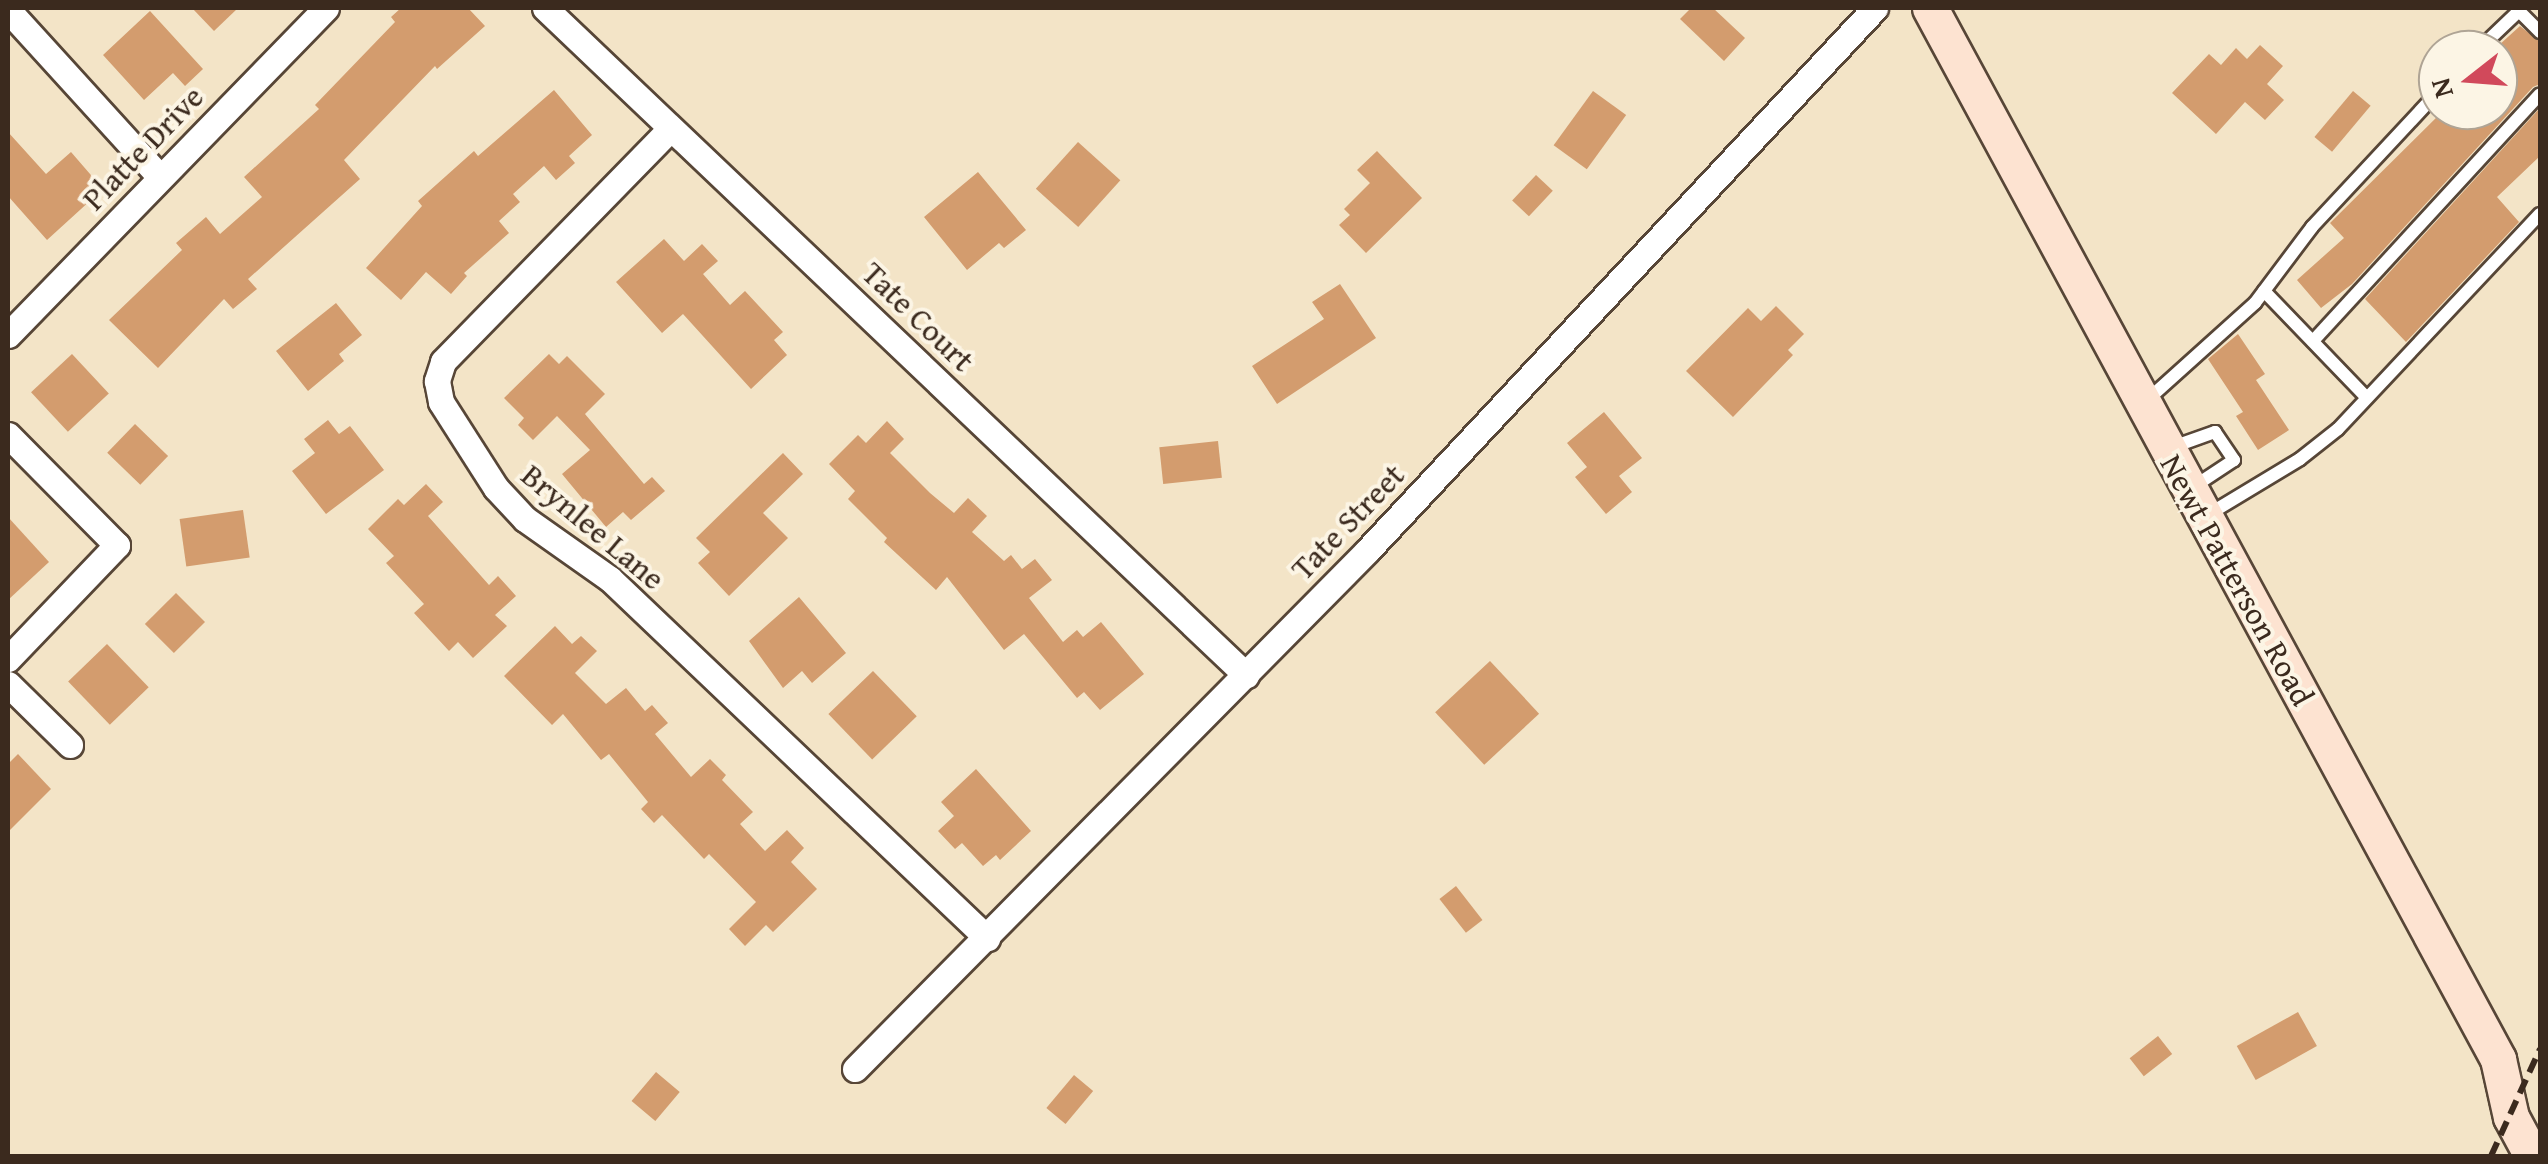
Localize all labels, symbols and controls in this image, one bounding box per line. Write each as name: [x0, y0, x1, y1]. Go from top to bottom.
north arrow: [2418, 30, 2518, 130]
text: N: [2418, 73, 2463, 103]
street label: Platte Drive: [74, 78, 212, 218]
street label: Tate Court: [854, 254, 982, 380]
street label: Newt Patterson Road: [2152, 448, 2322, 712]
street label: Brynlee Lane: [514, 456, 672, 598]
street label: Tate Street: [1283, 456, 1413, 588]

